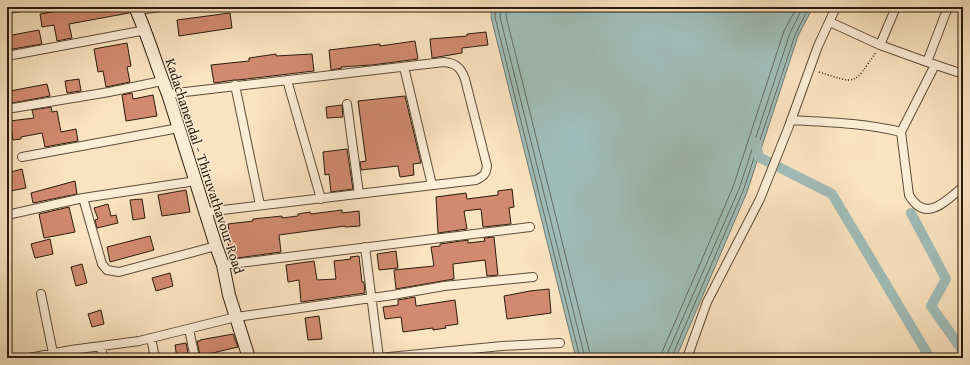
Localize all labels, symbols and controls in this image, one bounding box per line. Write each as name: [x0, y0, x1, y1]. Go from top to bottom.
street label: Kadachanendal - Thiruvathavour Road: [161, 56, 250, 277]

